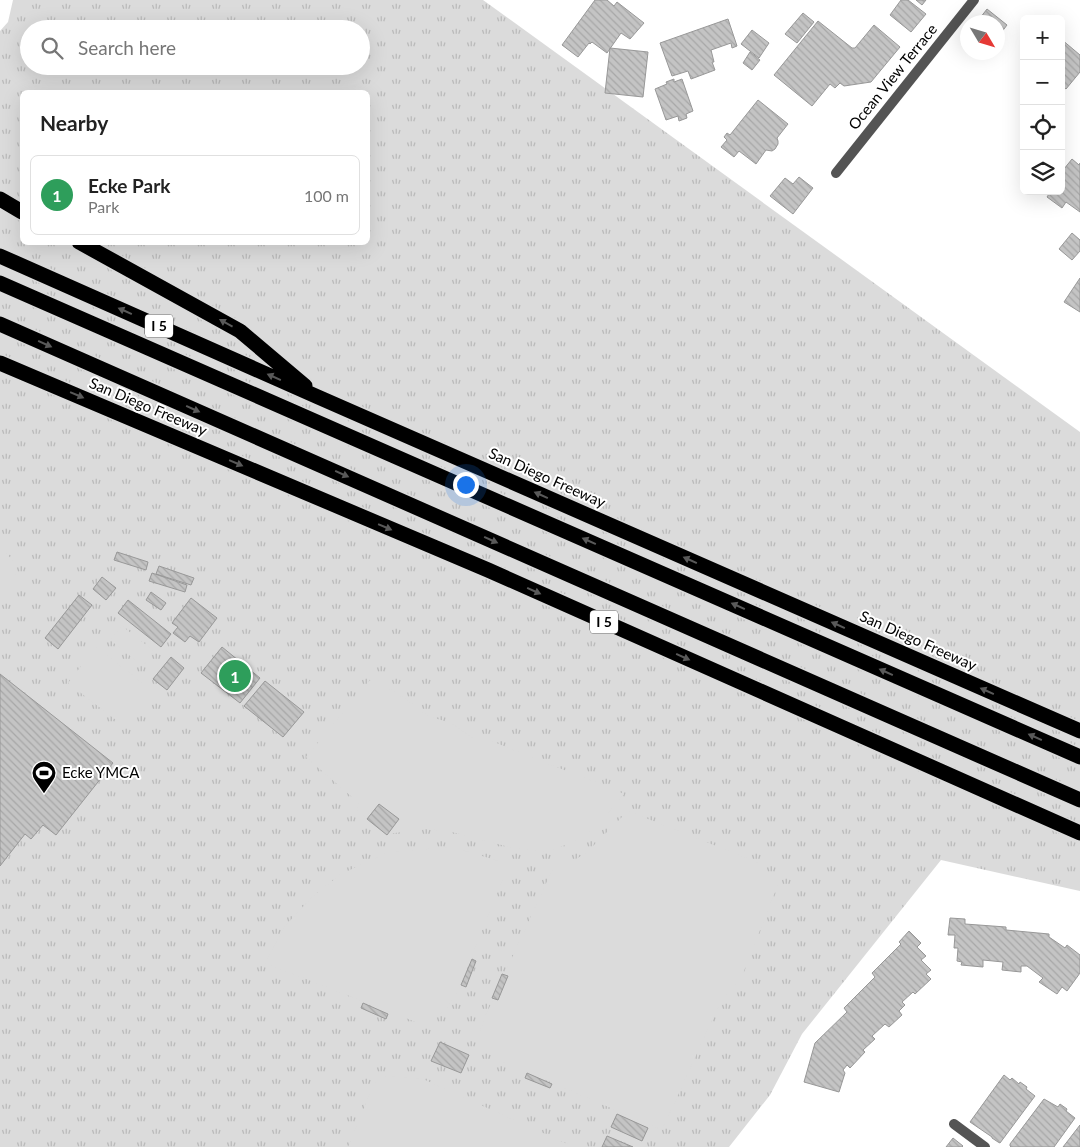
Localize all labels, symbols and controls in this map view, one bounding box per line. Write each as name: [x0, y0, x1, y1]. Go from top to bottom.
north arrow: [960, 15, 1005, 60]
map controls: [1020, 15, 1065, 195]
button: +: [1020, 15, 1065, 60]
search box: [20, 20, 370, 75]
street label: Ocean View Terrace: [844, 20, 940, 133]
icon: search: [38, 34, 66, 62]
text: Search here: [78, 36, 176, 59]
button: −: [1020, 60, 1065, 105]
button: locate: [1020, 105, 1065, 150]
text: Nearby: [40, 110, 108, 135]
button: layers: [1020, 150, 1065, 195]
text: Ecke Park: [88, 174, 170, 197]
text: 1: [52, 186, 62, 205]
text: 100 m: [304, 186, 349, 205]
text: Park: [88, 197, 119, 216]
one-way arrow: [118, 307, 132, 315]
road number: I 5: [145, 314, 173, 338]
one-way arrow: [218, 319, 233, 327]
one-way arrow: [38, 340, 52, 348]
street label: San Diego Freeway: [87, 373, 210, 439]
one-way arrow: [267, 373, 281, 381]
one-way arrow: [70, 392, 84, 400]
one-way arrow: [186, 405, 200, 413]
street label: San Diego Freeway: [486, 443, 609, 511]
one-way arrow: [229, 459, 244, 467]
one-way arrow: [335, 471, 349, 479]
your location: [453, 472, 479, 498]
one-way arrow: [534, 490, 548, 498]
one-way arrow: [378, 523, 392, 531]
one-way arrow: [484, 536, 498, 544]
one-way arrow: [582, 536, 596, 544]
one-way arrow: [683, 556, 697, 564]
one-way arrow: [527, 587, 541, 595]
one-way arrow: [731, 602, 745, 610]
street label: San Diego Freeway: [857, 606, 980, 674]
road number: I 5: [590, 610, 618, 634]
one-way arrow: [831, 621, 846, 629]
one-way arrow: [676, 653, 690, 661]
pin: 1: [219, 657, 251, 695]
one-way arrow: [879, 667, 893, 675]
one-way arrow: [980, 686, 994, 694]
one-way arrow: [1028, 733, 1042, 741]
sports icon: Ecke YMCA: [31, 760, 57, 794]
place label: Ecke YMCA: [62, 763, 140, 781]

